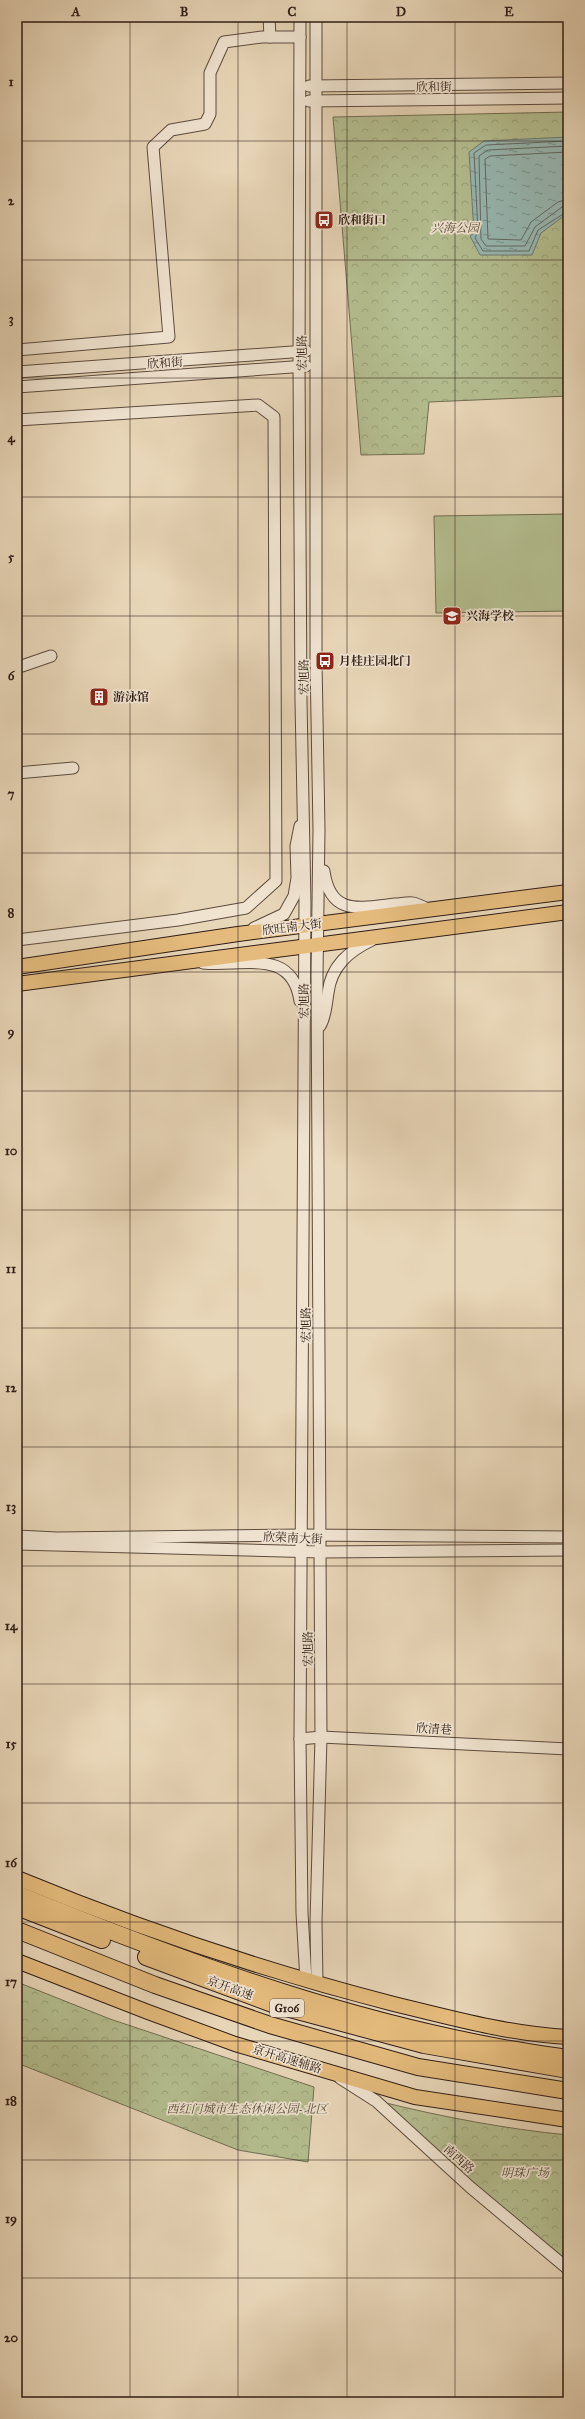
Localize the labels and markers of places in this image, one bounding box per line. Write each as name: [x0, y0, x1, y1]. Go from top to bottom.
bus stop icon: 欣和街口: [313, 209, 335, 231]
place label: 欣和街口: [338, 213, 386, 227]
school or university icon: 兴海学校: [441, 605, 463, 627]
place label: 兴海学校: [466, 609, 514, 623]
bus stop icon: 月桂庄园北门: [314, 650, 336, 672]
place label: 月桂庄园北门: [339, 654, 411, 668]
building icon: 游泳馆: [88, 686, 110, 708]
place label: 游泳馆: [113, 690, 149, 704]

